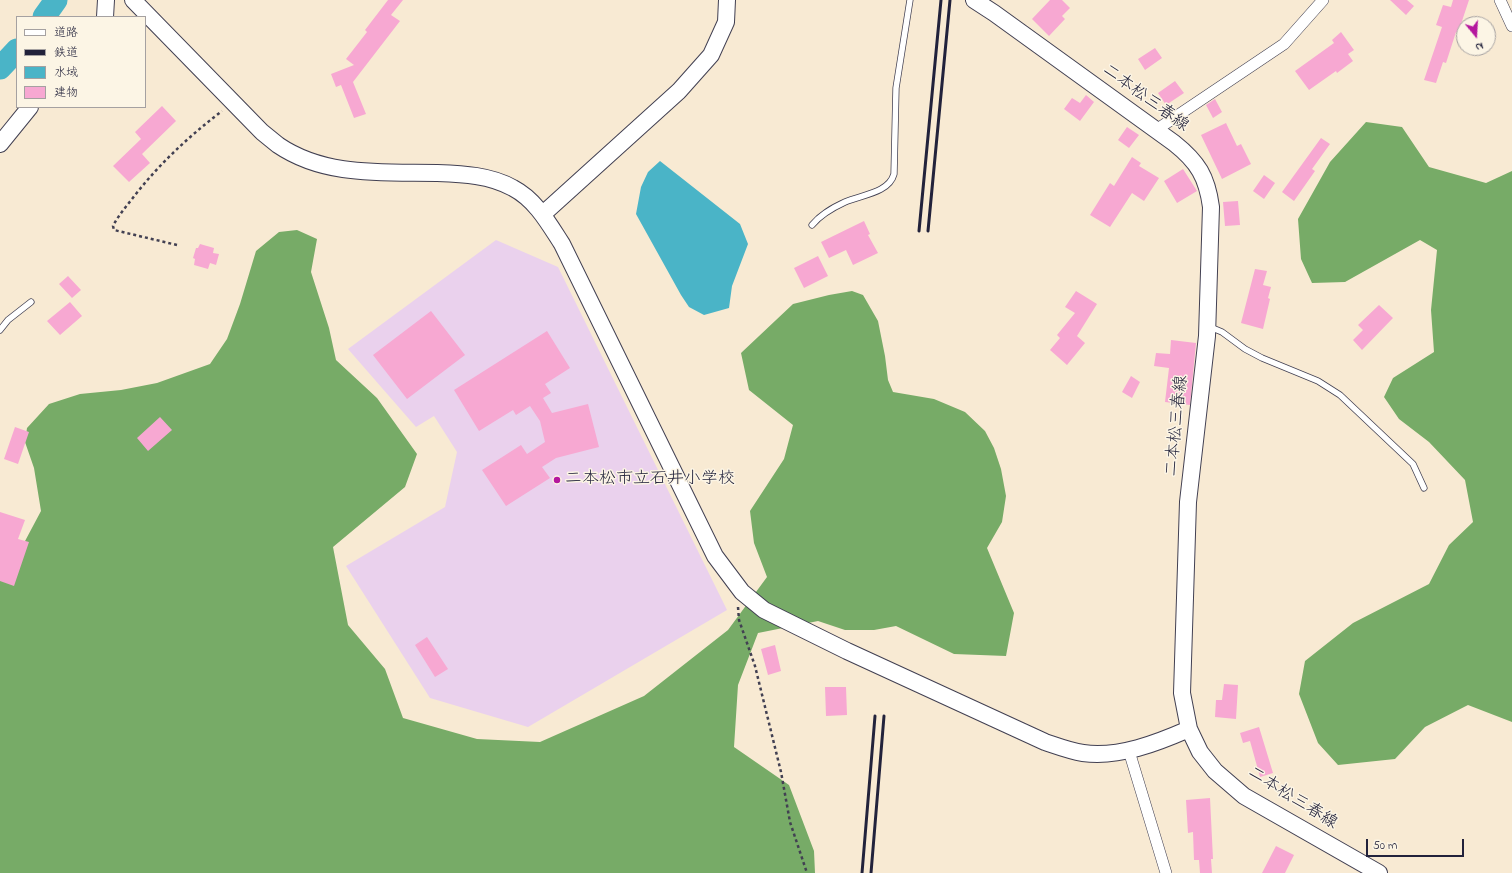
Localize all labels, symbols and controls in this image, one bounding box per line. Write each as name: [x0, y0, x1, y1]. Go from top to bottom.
legend: [16, 16, 146, 108]
north arrow: [1456, 16, 1496, 56]
text: 道路: [54, 24, 78, 42]
text: N: [1473, 38, 1485, 55]
text: 鉄道: [54, 44, 78, 62]
street label: 二本松三春線: [1098, 61, 1192, 137]
text: 水域: [54, 64, 78, 82]
text: 建物: [54, 84, 78, 102]
street label: 二本松三春線: [1163, 374, 1193, 478]
place label: 二本松市立石井小学校: [565, 470, 735, 490]
marker: 二本松市立石井小学校: [552, 475, 562, 485]
street label: 二本松三春線: [1243, 763, 1341, 835]
scale bar: [1368, 831, 1466, 857]
text: 50 m: [1373, 837, 1397, 855]

